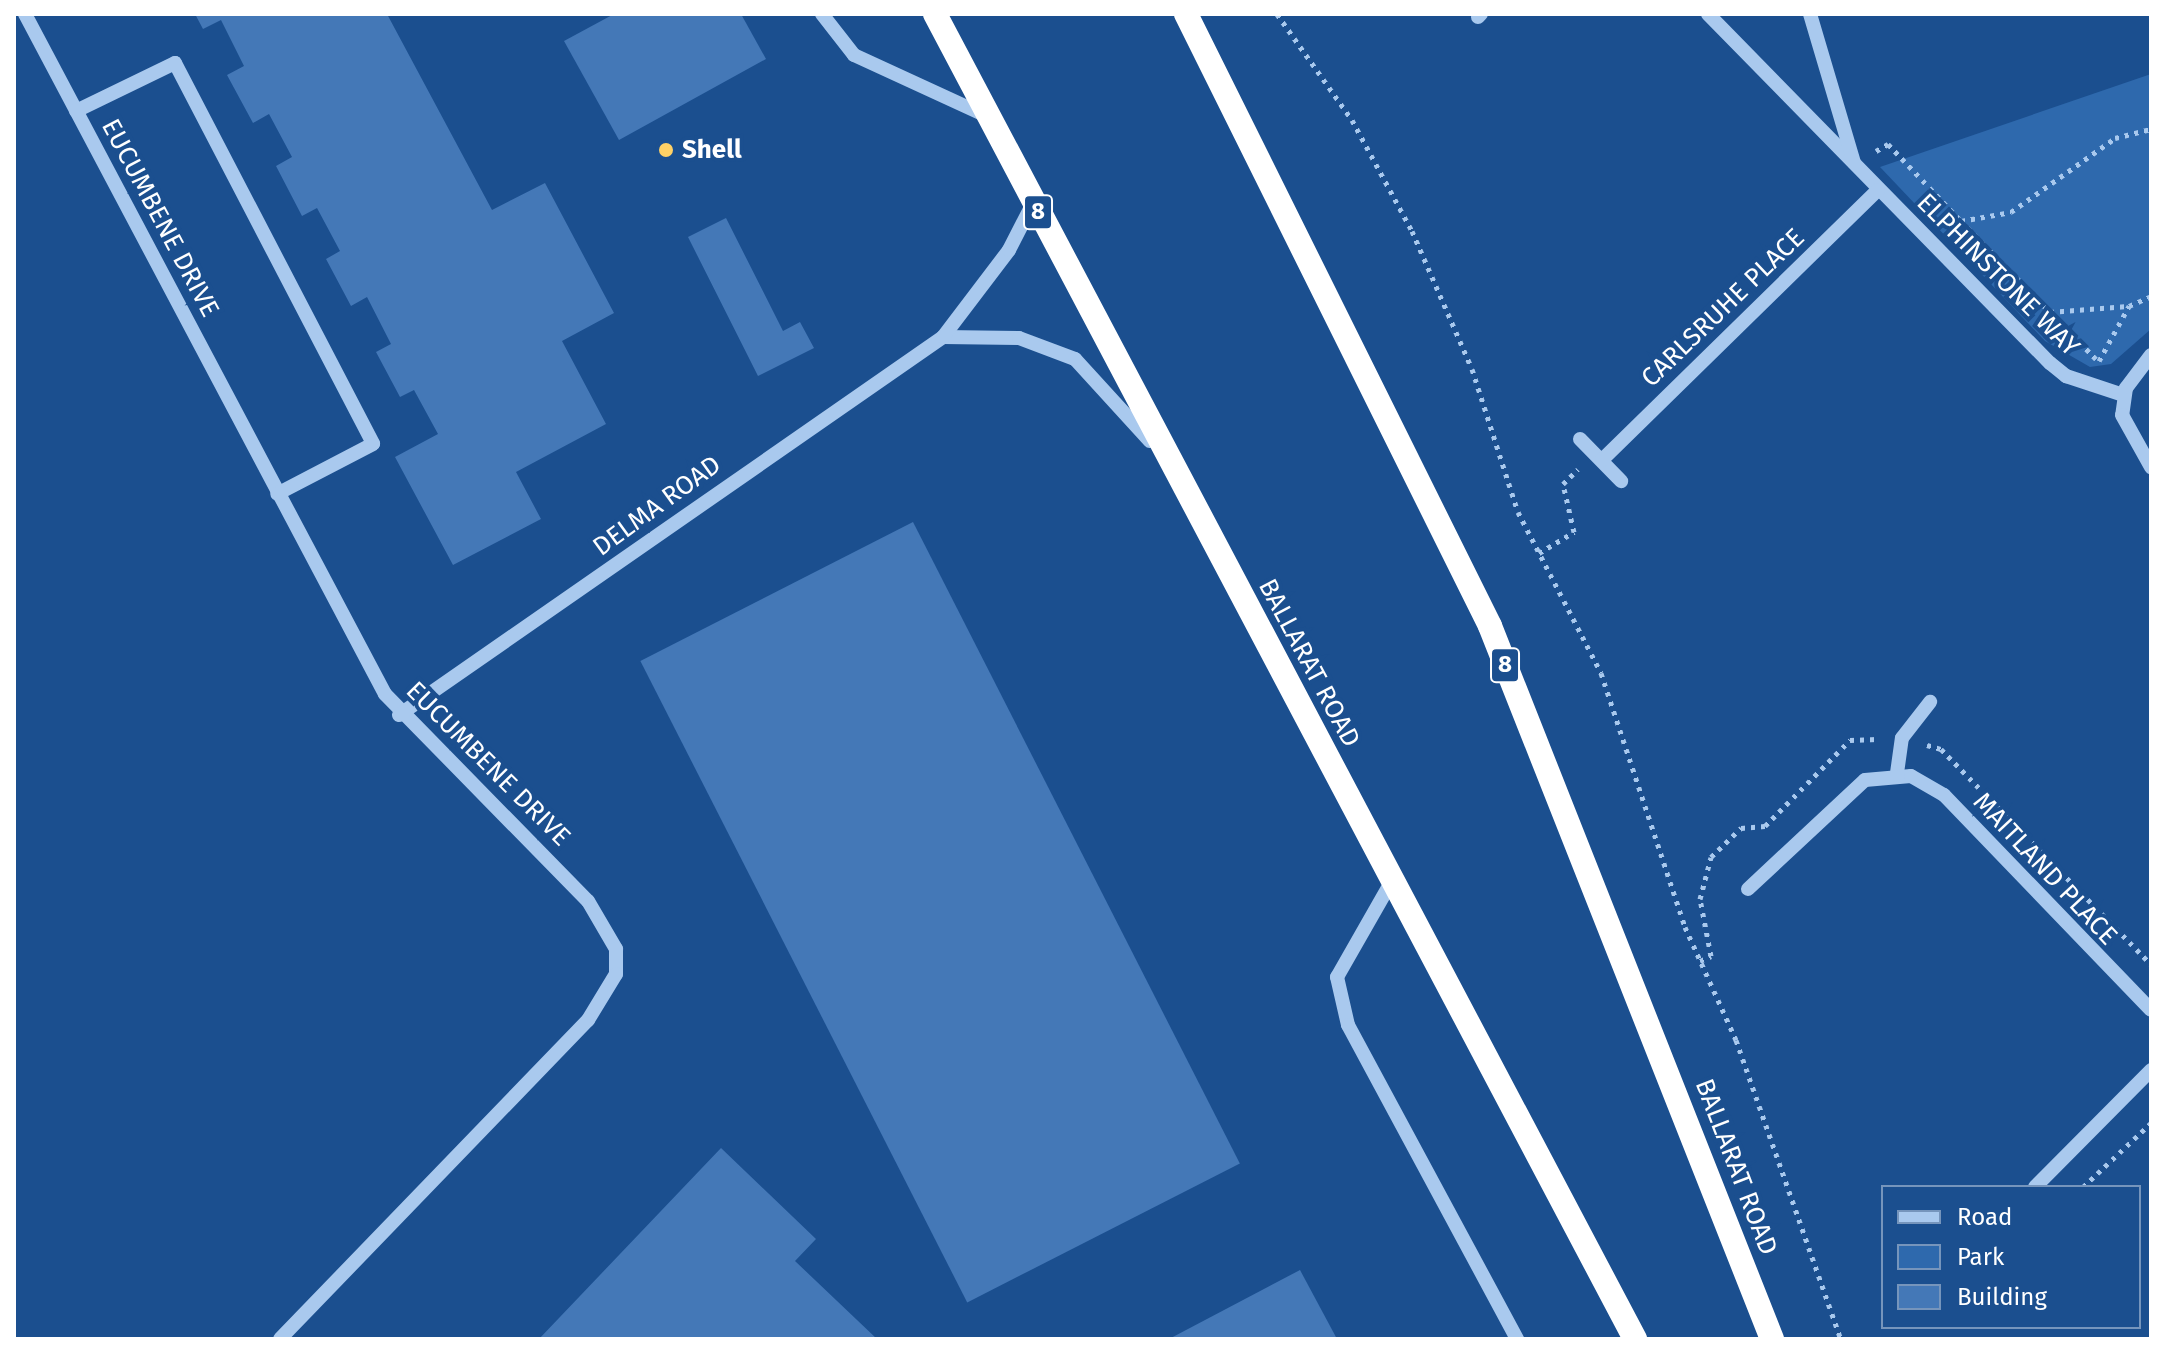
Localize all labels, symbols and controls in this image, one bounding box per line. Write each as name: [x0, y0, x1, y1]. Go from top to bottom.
street label: EUCUMBENE DRIVE: [95, 114, 225, 322]
place label: Shell: [682, 134, 742, 166]
marker: Shell: [657, 141, 675, 159]
street label: ELPHINSTONE WAY: [1910, 187, 2086, 363]
road number: 8: [1022, 192, 1054, 232]
street label: CARLSRUHE PLACE: [1635, 222, 1811, 394]
street label: DELMA ROAD: [587, 449, 727, 563]
street label: BALLARAT ROAD: [1252, 574, 1366, 752]
road number: 8: [1489, 645, 1521, 685]
street label: EUCUMBENE DRIVE: [399, 675, 577, 853]
street label: MAITLAND PLACE: [1967, 786, 2123, 952]
street label: BALLARAT ROAD: [1688, 1075, 1784, 1259]
legend: [1881, 1185, 2141, 1329]
text: Road: [1957, 1203, 2012, 1231]
text: Park: [1957, 1243, 2004, 1271]
text: Building: [1957, 1283, 2047, 1311]

